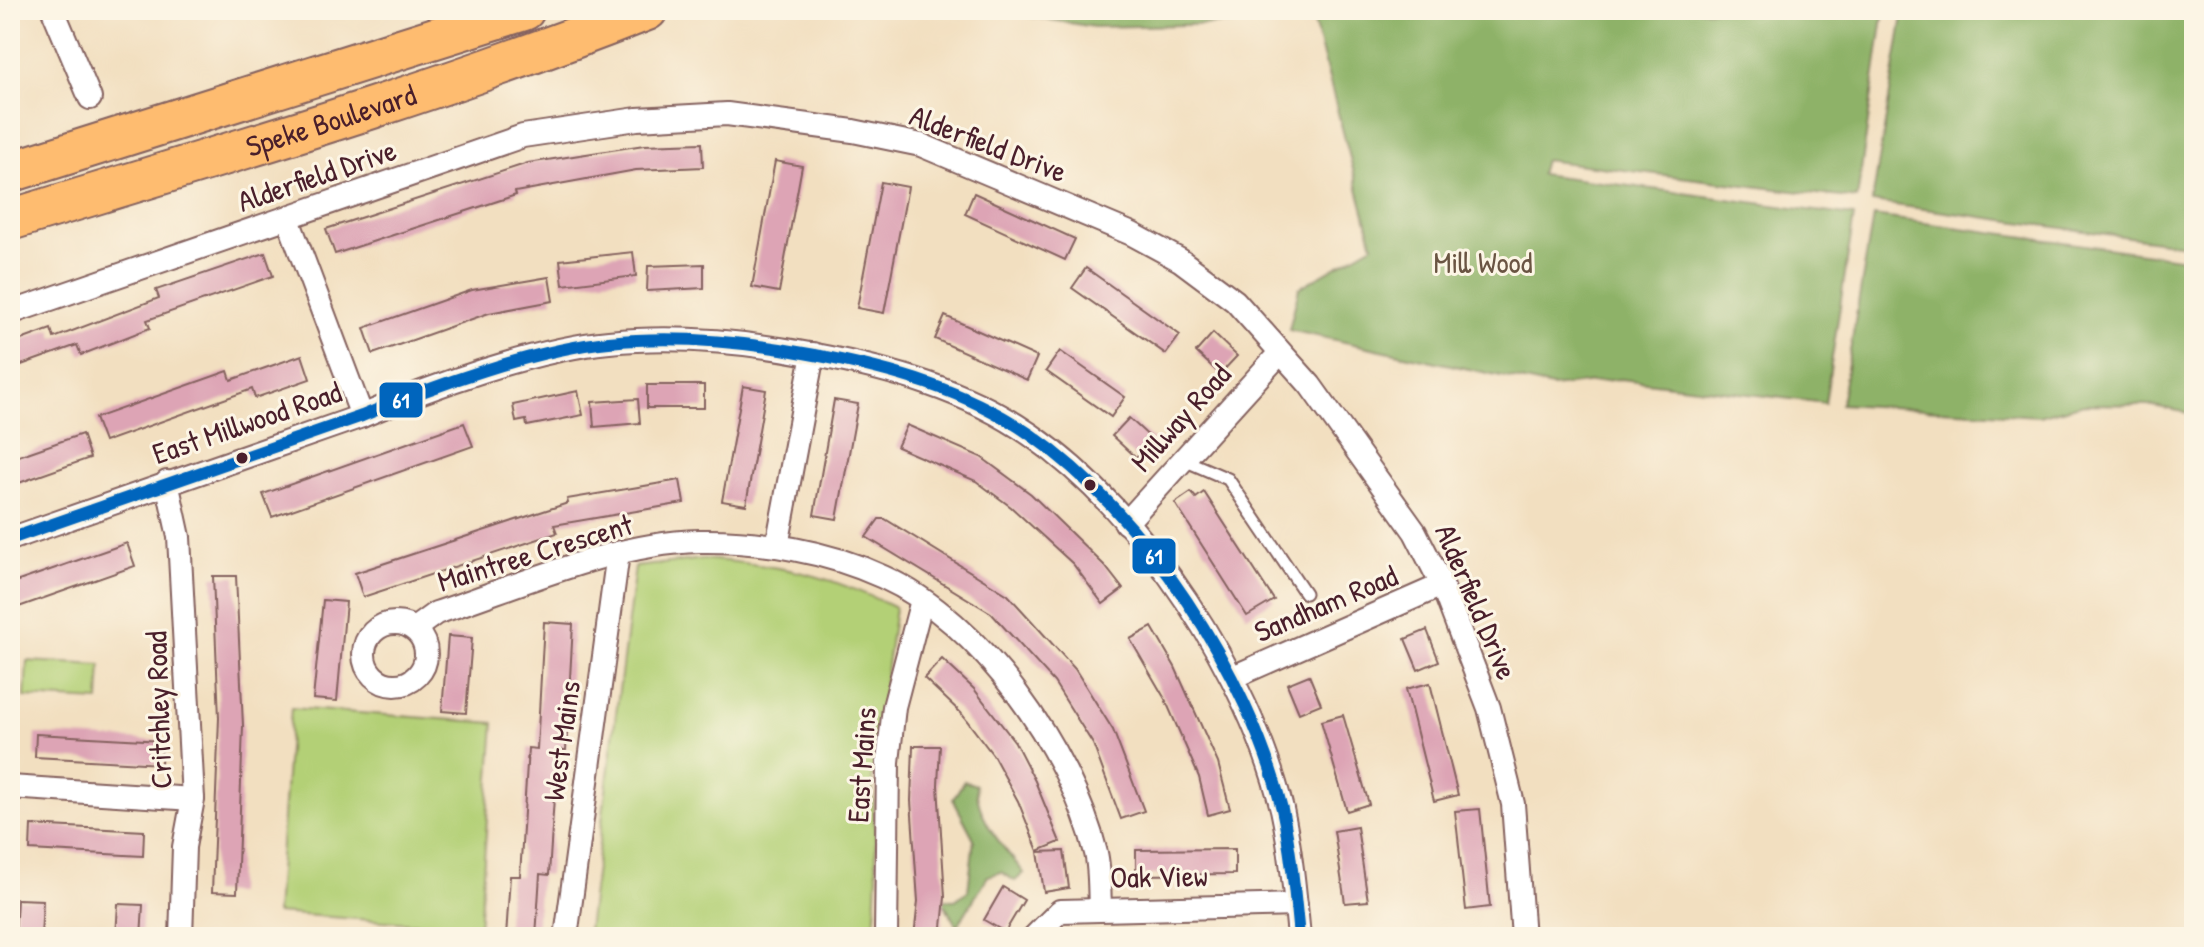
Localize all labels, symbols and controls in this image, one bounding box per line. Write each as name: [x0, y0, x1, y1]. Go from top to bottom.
street label: Speke Boulevard: [241, 74, 421, 166]
street label: Alderfield Drive: [904, 95, 1073, 191]
street label: Alderfield Drive: [232, 129, 401, 221]
park label: Mill Wood: [1434, 242, 1533, 282]
street label: Millway Road: [1121, 355, 1239, 480]
street label: East Millwood Road: [147, 371, 347, 473]
line badge: 61: [378, 381, 424, 419]
text: 61: [393, 385, 409, 415]
unlabelled marker: [234, 450, 250, 466]
unlabelled marker: [1082, 477, 1098, 493]
street label: Maintree Crescent: [433, 503, 638, 601]
street label: Alderfield Drive: [1426, 518, 1528, 685]
line badge: 61: [1131, 537, 1177, 575]
text: 61: [1146, 541, 1162, 571]
street label: Sandham Road: [1248, 555, 1403, 651]
street label: Critchley Road: [135, 630, 181, 790]
street label: West Mains: [533, 678, 589, 803]
street label: East Mains: [837, 706, 885, 824]
street label: Oak View: [1110, 855, 1208, 897]

